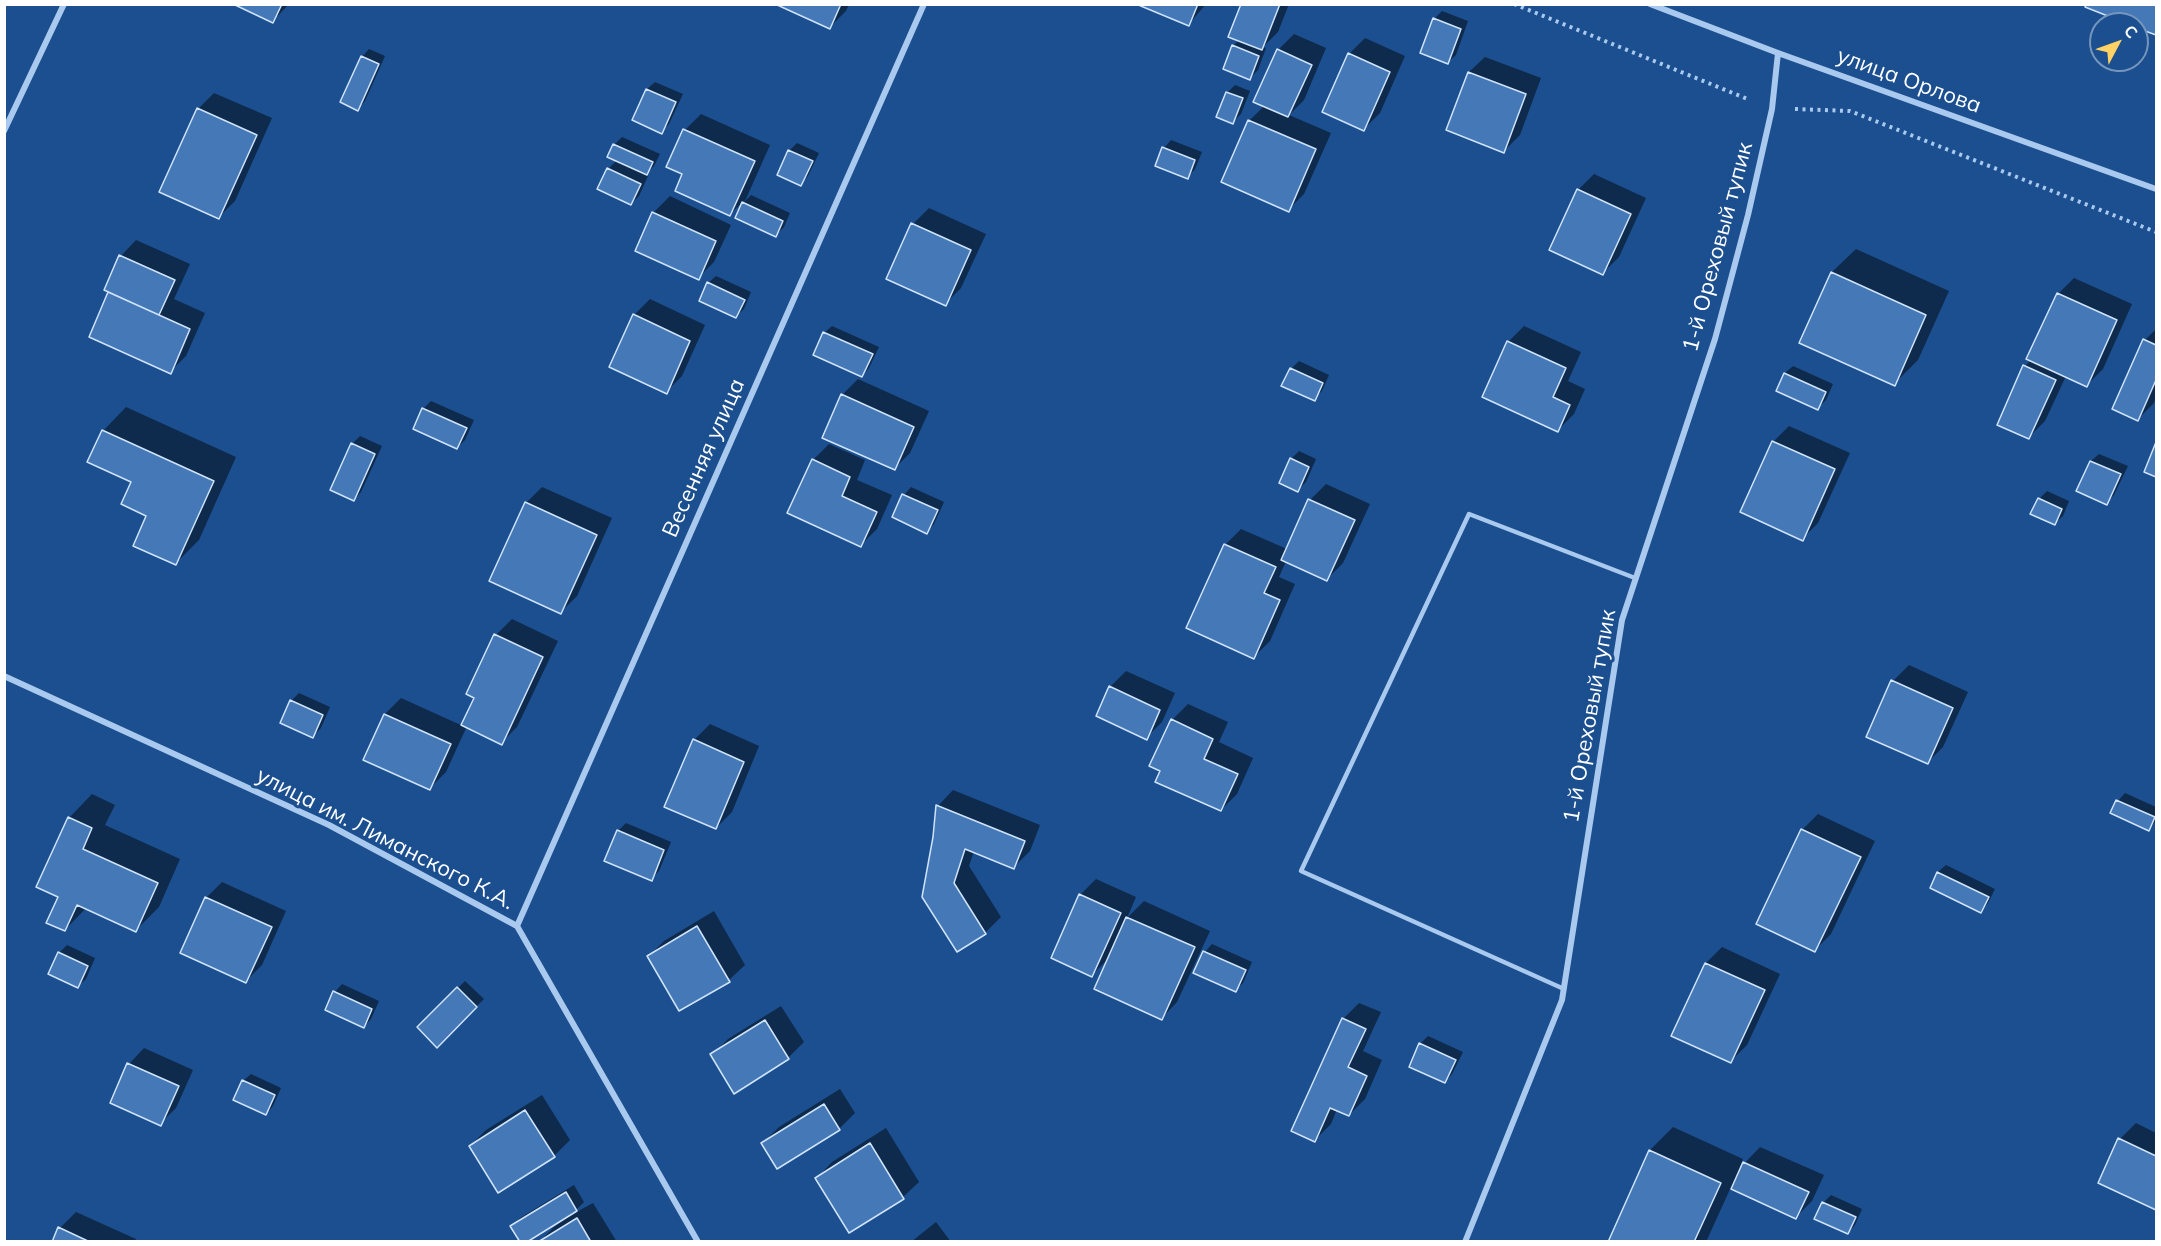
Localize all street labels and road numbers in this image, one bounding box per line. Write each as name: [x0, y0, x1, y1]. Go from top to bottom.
street label: улица Орлова: [1833, 43, 1985, 119]
street label: 1-й Ореховый тупик: [1677, 139, 1759, 355]
street label: Весенняя улица: [657, 375, 751, 541]
street label: 1-й Ореховый тупик: [1558, 607, 1622, 825]
street label: улица им. Лиманского К.А.: [252, 762, 518, 916]

